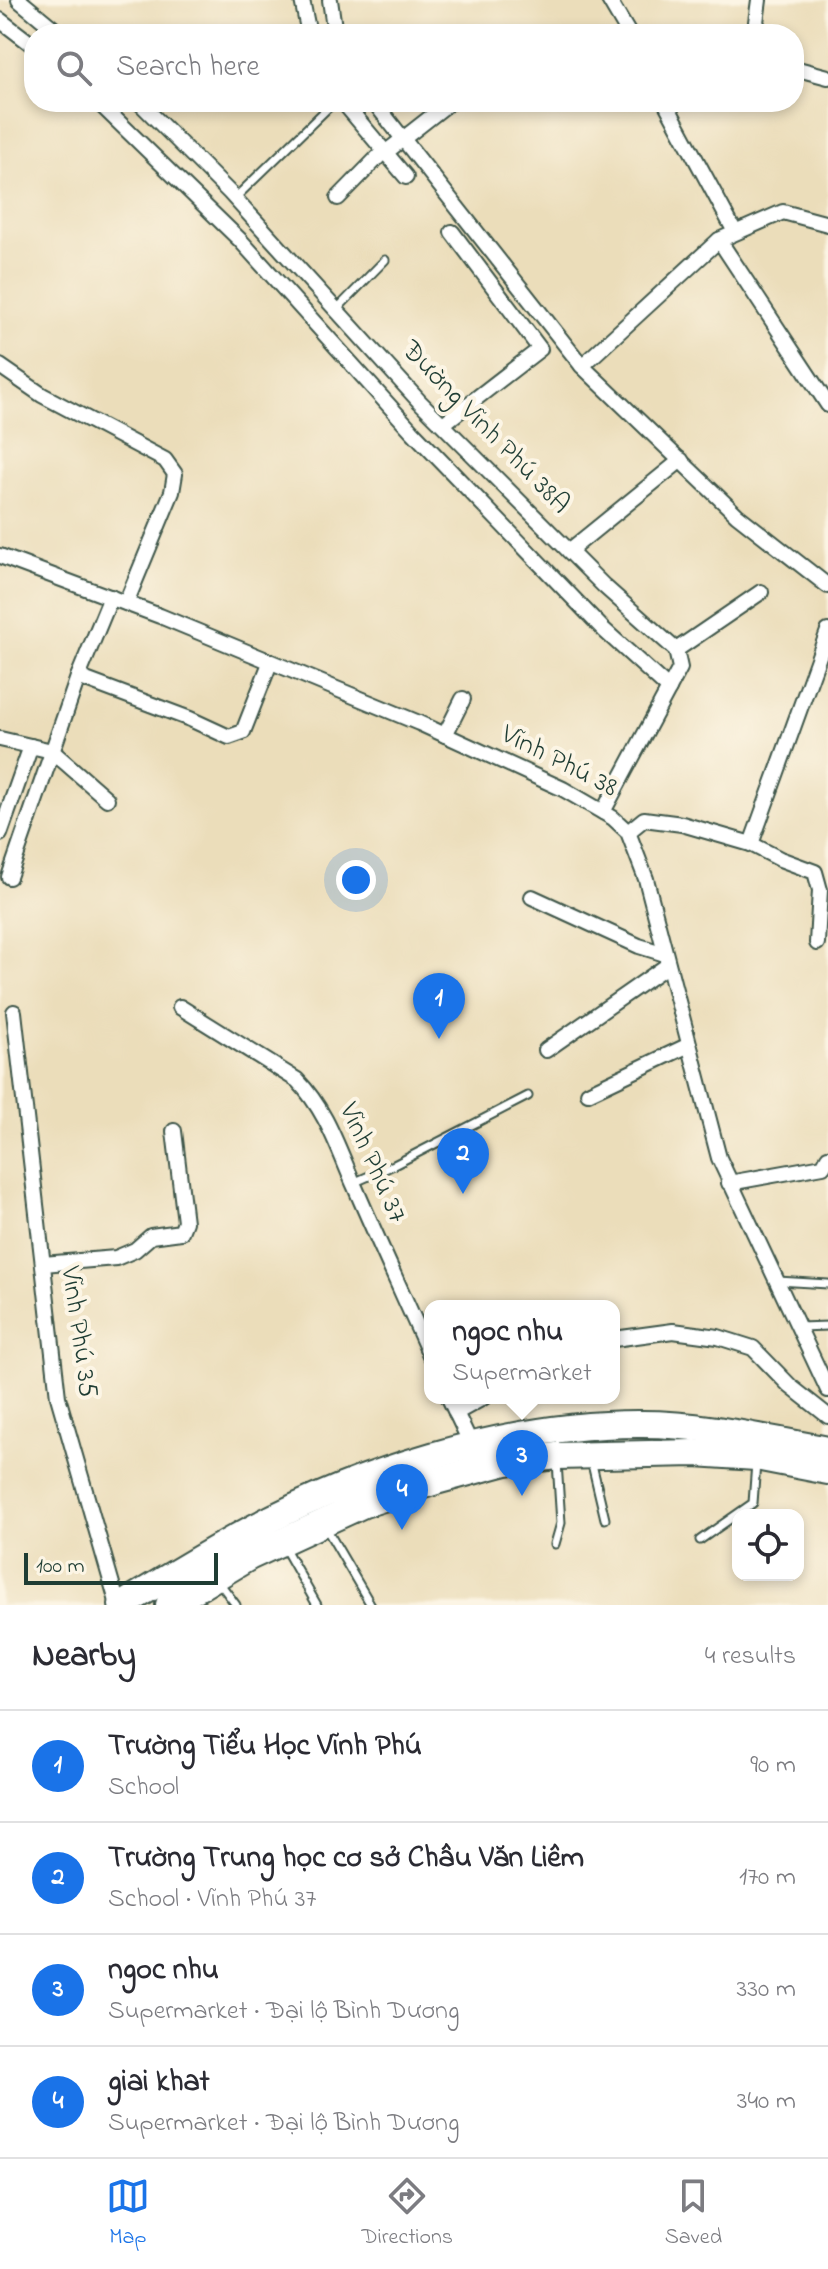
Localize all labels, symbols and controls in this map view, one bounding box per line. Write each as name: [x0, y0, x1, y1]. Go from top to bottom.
search box: [24, 24, 804, 112]
icon: search: [52, 46, 96, 90]
text: Search here: [116, 46, 260, 90]
street label: Đường Vĩnh Phú 38A: [390, 331, 579, 524]
street label: Vĩnh Phú 38: [492, 715, 625, 809]
your location: [336, 860, 376, 900]
pin: 1: [413, 973, 465, 1039]
street label: Vĩnh Phú 37: [327, 1095, 417, 1230]
pin: 2: [437, 1128, 489, 1194]
street label: Vĩnh Phú 35: [48, 1263, 107, 1400]
popup: [424, 1300, 620, 1404]
text: ngoc nhu: [452, 1311, 563, 1355]
text: Supermarket: [452, 1355, 592, 1393]
pin: 3: [496, 1430, 548, 1496]
pin: 4: [376, 1464, 428, 1530]
map controls: [732, 1509, 804, 1581]
button: locate: [732, 1509, 804, 1581]
scale bar: [24, 1549, 218, 1585]
text: 100 m: [36, 1551, 85, 1583]
text: Nearby: [32, 1632, 136, 1682]
text: 4 results: [705, 1638, 796, 1676]
text: Trường Tiểu Học Vĩnh Phú: [108, 1725, 422, 1769]
text: 1: [54, 1747, 62, 1785]
text: 90 m: [750, 1747, 796, 1785]
text: School: [108, 1769, 179, 1807]
text: Trường Trung học cơ sở Châu Văn Liêm: [108, 1837, 584, 1881]
text: 2: [52, 1859, 64, 1897]
text: 170 m: [739, 1859, 796, 1897]
text: School · Vĩnh Phú 37: [108, 1881, 316, 1919]
text: ngoc nhu: [108, 1949, 219, 1993]
text: 3: [53, 1971, 63, 2009]
text: 330 m: [737, 1971, 796, 2009]
text: Supermarket · Đại lộ Bình Dương: [108, 1993, 460, 2031]
text: giai khat: [108, 2061, 210, 2105]
text: 4: [53, 2083, 63, 2121]
text: 340 m: [737, 2083, 796, 2121]
text: Supermarket · Đại lộ Bình Dương: [108, 2105, 460, 2143]
tab: Map: [106, 2174, 150, 2254]
tab: Directions: [362, 2174, 453, 2254]
tab: Saved: [665, 2174, 722, 2254]

